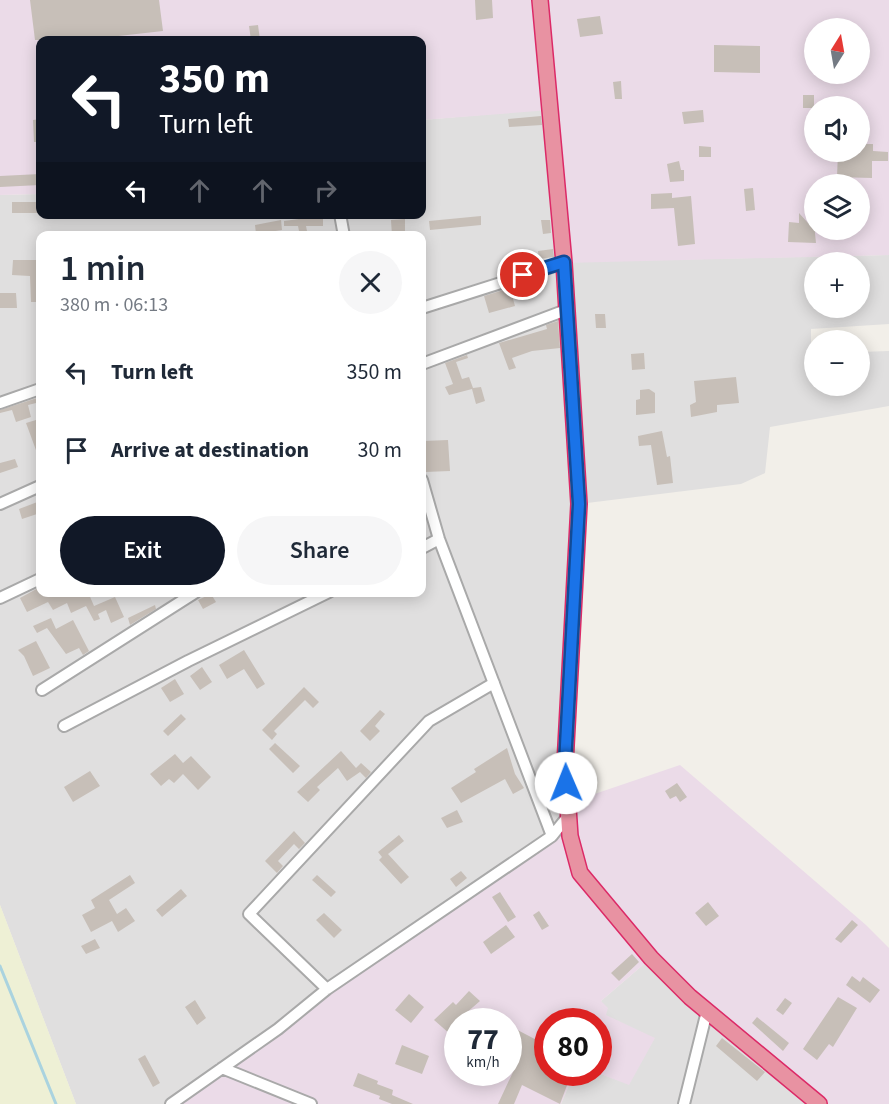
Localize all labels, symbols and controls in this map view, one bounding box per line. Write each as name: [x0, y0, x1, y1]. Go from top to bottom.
north arrow: [804, 18, 870, 84]
map controls: [804, 18, 870, 396]
text: 350 m: [159, 49, 270, 109]
icon: left: [60, 60, 138, 138]
button: sound: [804, 96, 870, 162]
text: Turn left: [159, 105, 253, 144]
icon: left: [120, 174, 153, 207]
icon: ahead: [183, 174, 216, 207]
icon: ahead: [246, 174, 279, 207]
icon: right: [309, 174, 342, 207]
button: layers: [804, 174, 870, 240]
text: 1 min: [60, 243, 146, 294]
pin: [497, 249, 548, 300]
button: close: [339, 251, 402, 314]
button: +: [804, 252, 870, 318]
icon: arrive: [506, 258, 539, 291]
text: 380 m · 06:13: [60, 291, 168, 319]
button: −: [804, 330, 870, 396]
icon: left: [60, 356, 93, 389]
text: Turn left: [111, 356, 193, 388]
text: 350 m: [347, 356, 402, 388]
icon: arrive: [60, 434, 93, 467]
text: Arrive at destination: [111, 434, 309, 466]
text: 30 m: [357, 434, 402, 466]
button: Exit: [60, 516, 225, 585]
button: Share: [237, 516, 402, 585]
position arrow: [534, 751, 598, 815]
speed limit sign: 80: [534, 1008, 612, 1086]
text: 77: [467, 1018, 499, 1061]
text: km/h: [466, 1052, 500, 1073]

